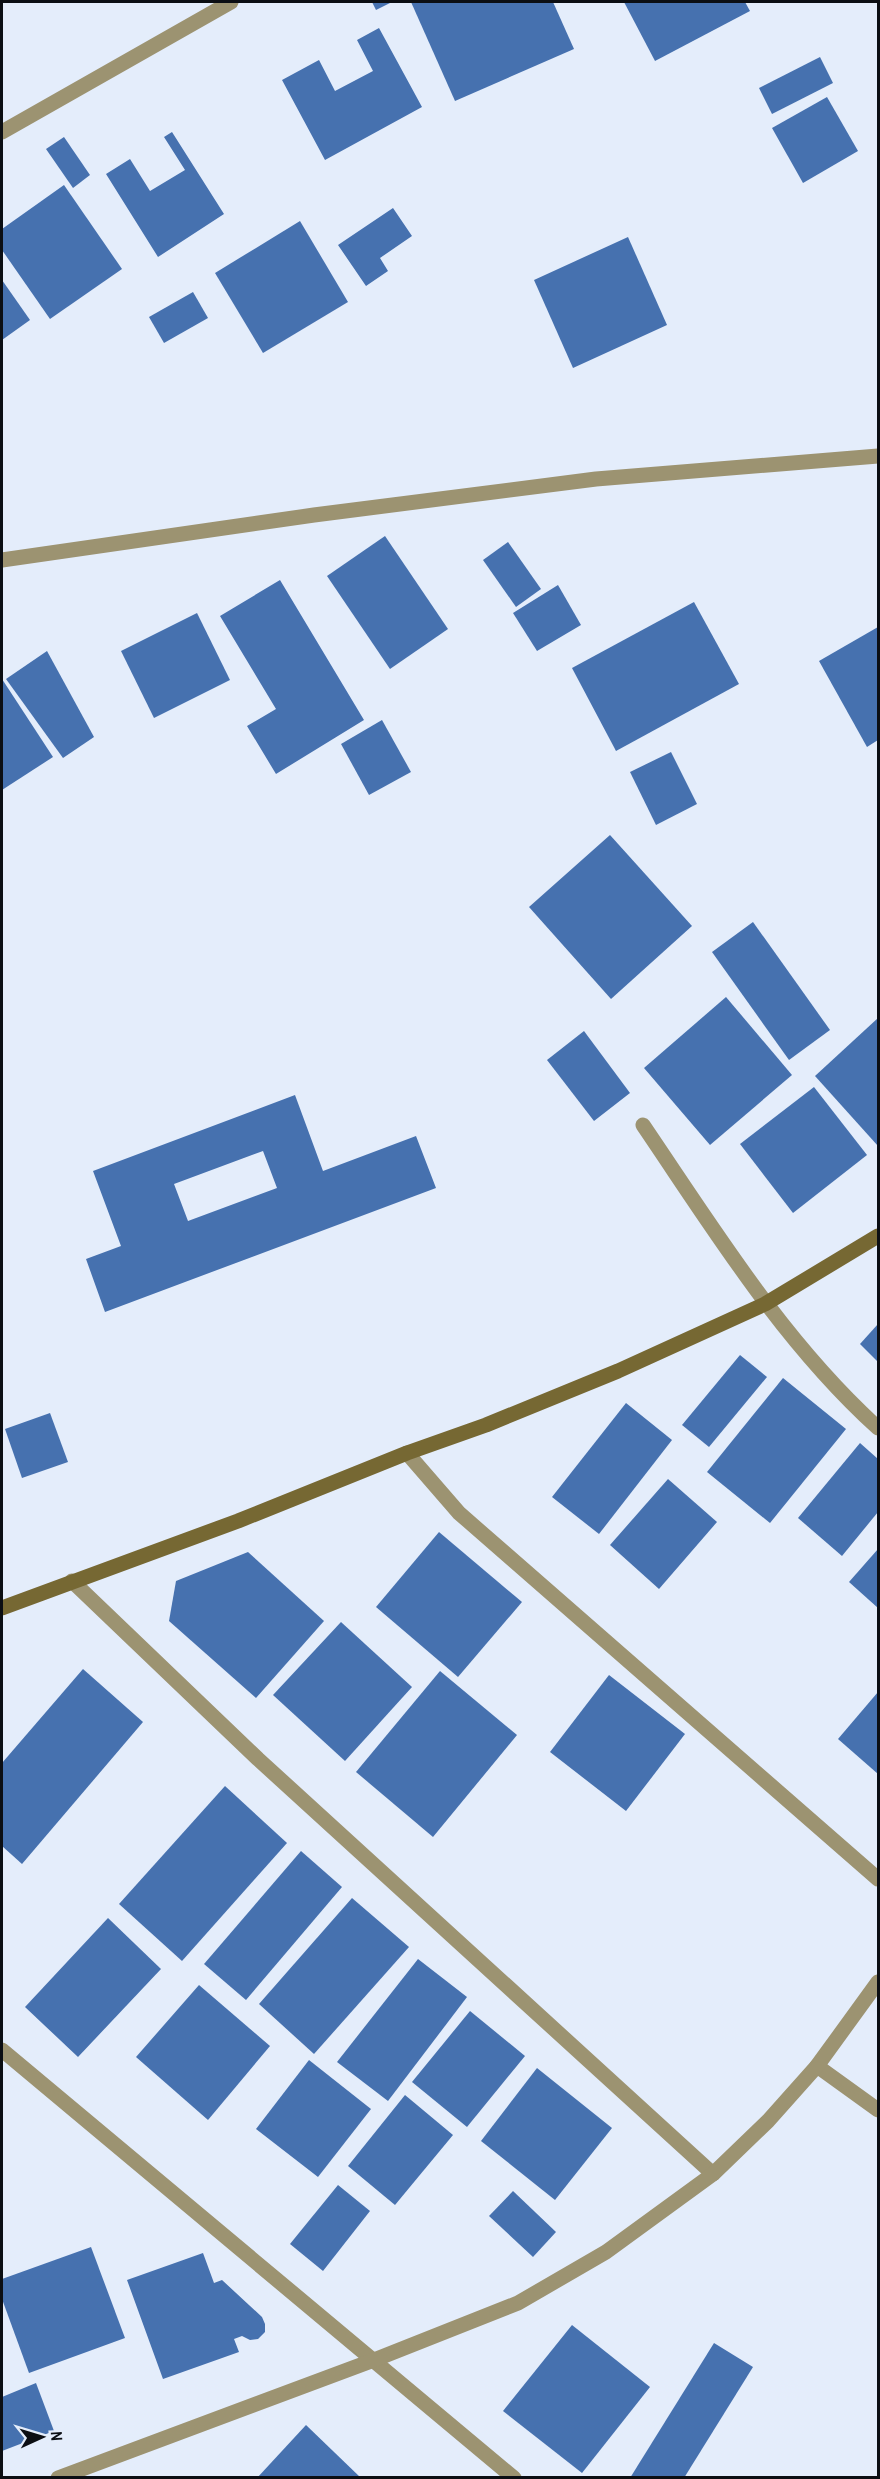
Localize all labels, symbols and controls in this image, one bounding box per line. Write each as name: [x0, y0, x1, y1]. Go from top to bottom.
north arrow: [12, 2407, 72, 2467]
text: N: [46, 2430, 68, 2441]

